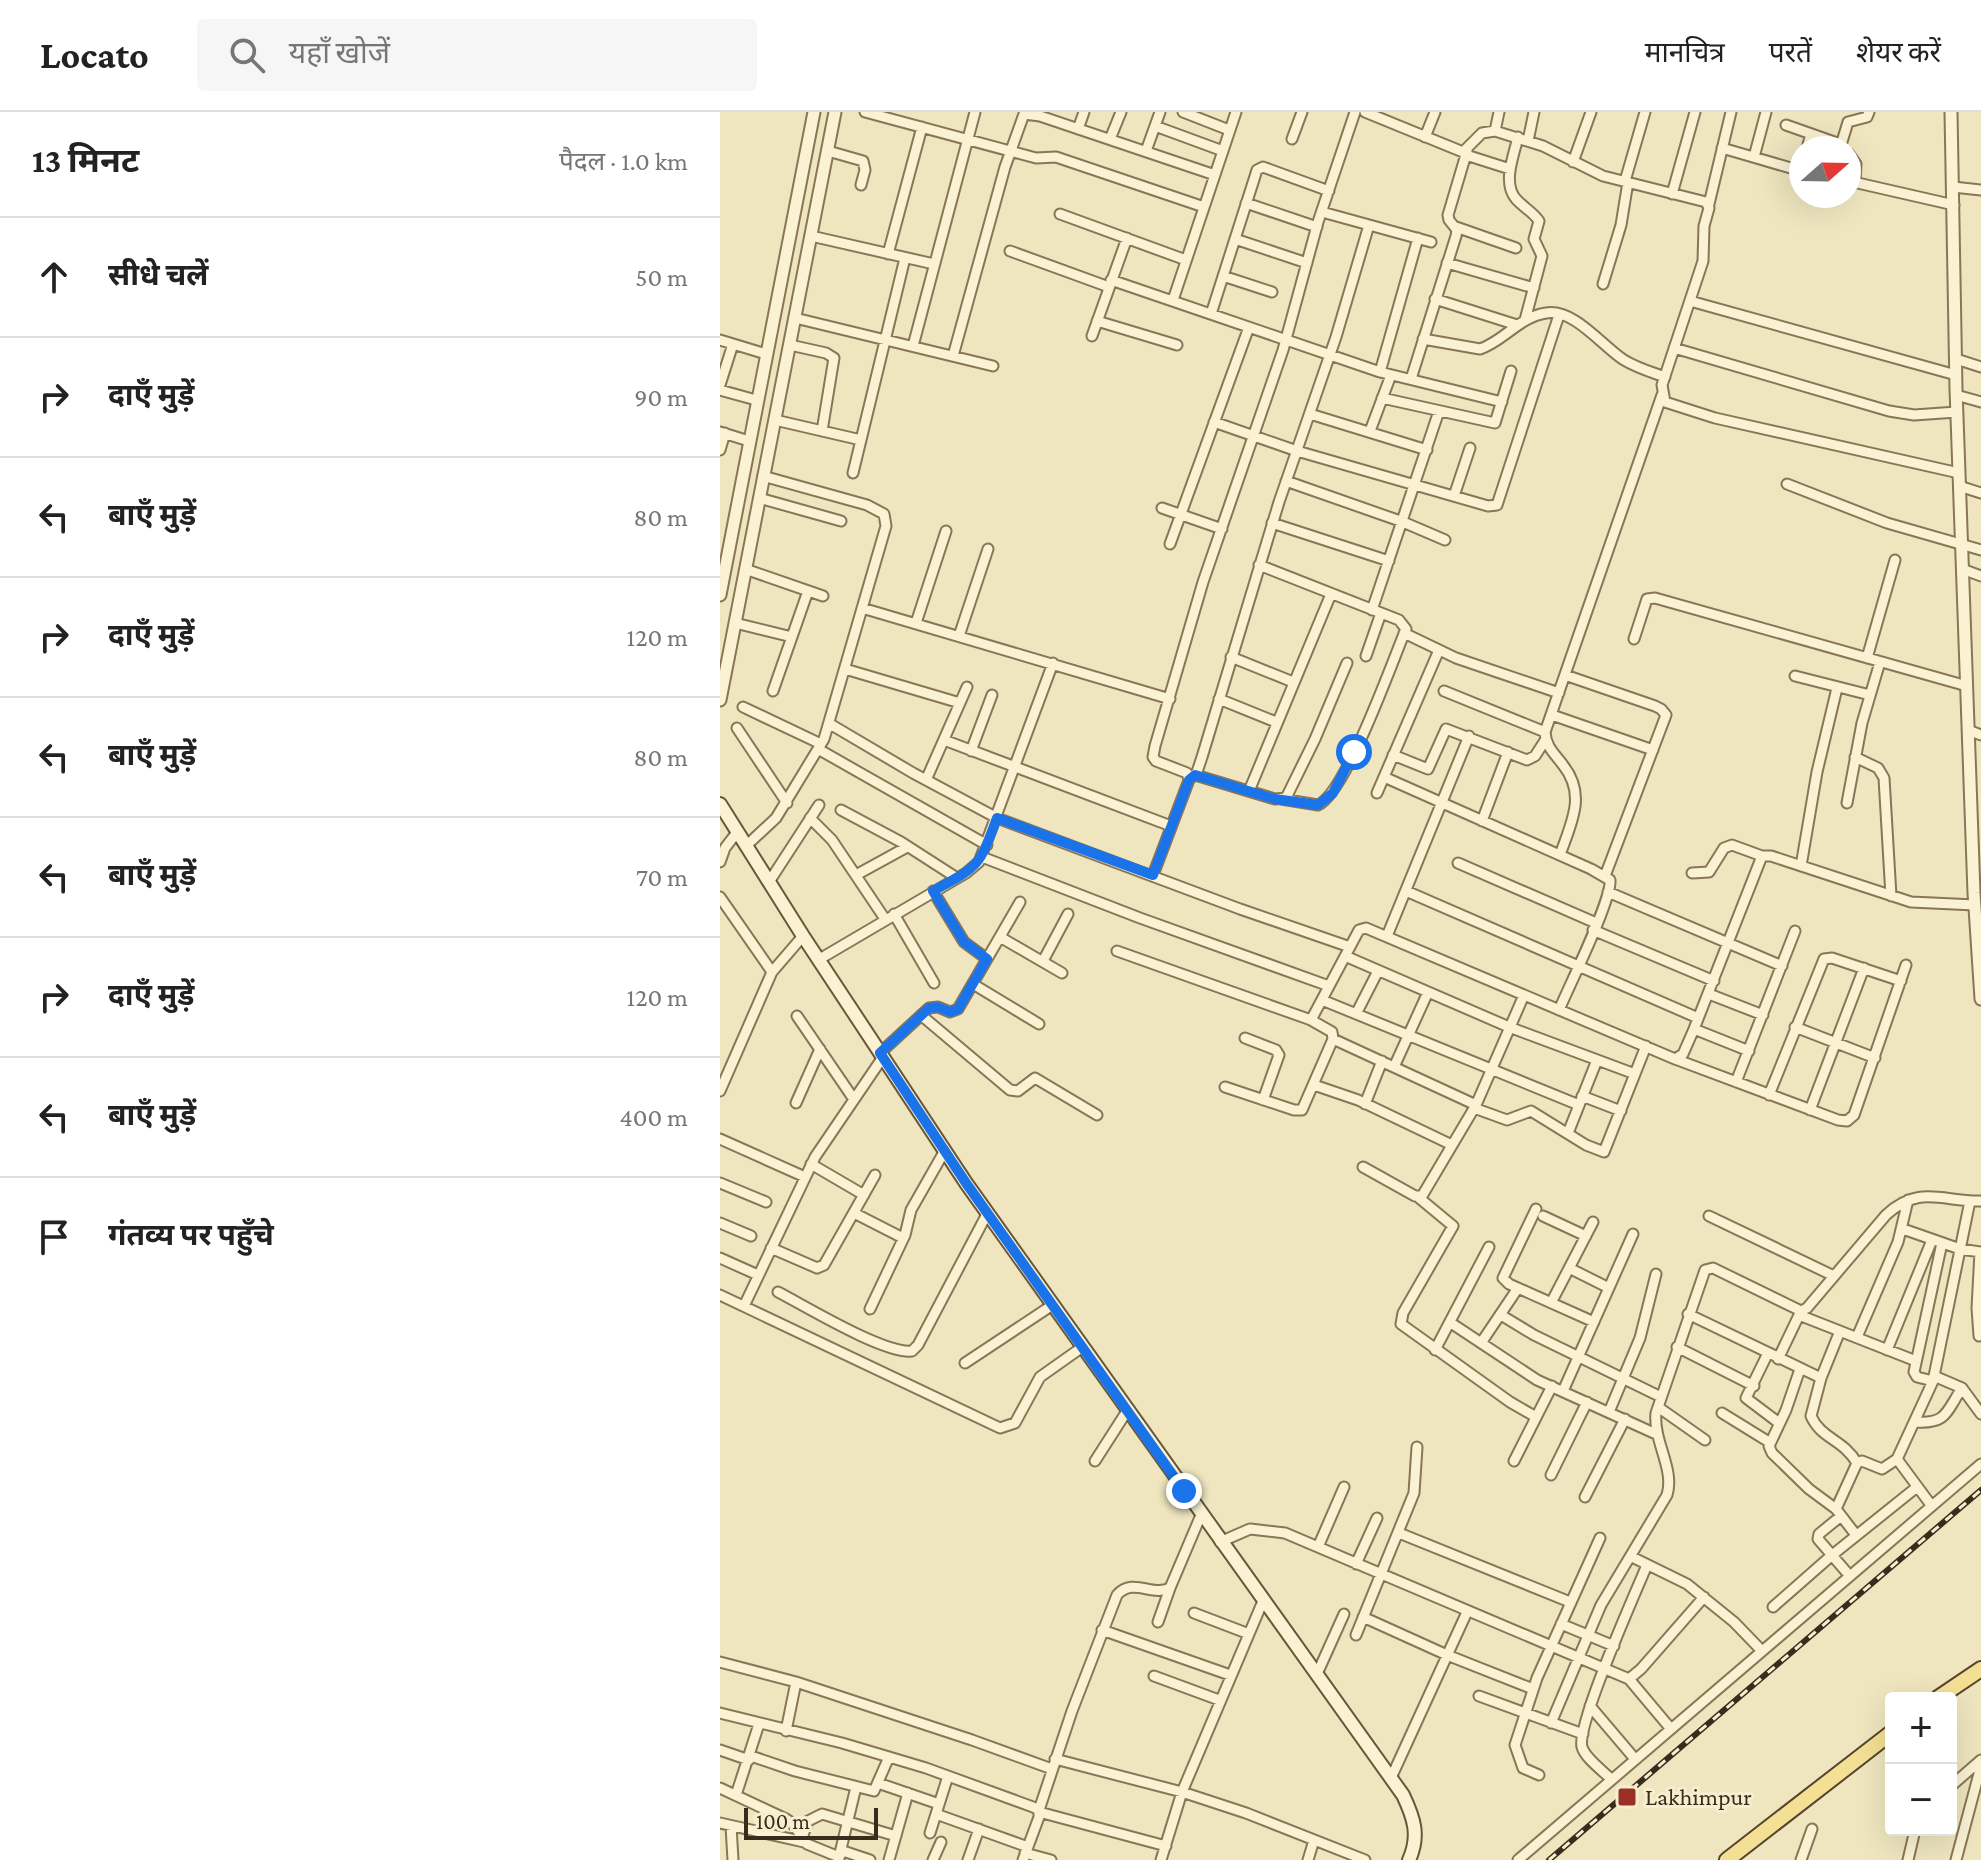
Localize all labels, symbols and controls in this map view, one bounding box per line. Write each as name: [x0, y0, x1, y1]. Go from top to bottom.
search box: [197, 19, 757, 91]
icon: search: [225, 33, 269, 77]
text: Locato: [40, 34, 149, 76]
text: यहाँ खोजें: [289, 36, 390, 69]
text: मानचित्र: [1645, 37, 1725, 68]
text: परतें: [1769, 37, 1812, 68]
text: शेयर करें: [1856, 37, 1941, 68]
north arrow: [1789, 136, 1861, 208]
text: 13 मिनट: [32, 142, 139, 179]
text: पैदल · 1.0 km: [559, 147, 688, 176]
icon: ahead: [32, 255, 76, 299]
text: सीधे चलें: [108, 258, 208, 291]
text: 50 m: [635, 263, 688, 292]
icon: right: [32, 375, 76, 419]
text: दाएँ मुड़ें: [108, 378, 194, 411]
text: 90 m: [634, 383, 688, 412]
icon: left: [32, 495, 76, 539]
text: बाएँ मुड़ें: [108, 498, 196, 531]
text: 80 m: [634, 503, 688, 532]
icon: right: [32, 615, 76, 659]
text: दाएँ मुड़ें: [108, 618, 194, 651]
text: 120 m: [627, 623, 688, 652]
route start: [1336, 734, 1372, 770]
icon: left: [32, 735, 76, 779]
text: बाएँ मुड़ें: [108, 738, 196, 771]
text: 80 m: [634, 743, 688, 772]
icon: left: [32, 855, 76, 899]
text: बाएँ मुड़ें: [108, 858, 196, 891]
text: 70 m: [636, 863, 688, 892]
icon: right: [32, 975, 76, 1019]
text: दाएँ मुड़ें: [108, 978, 194, 1011]
text: 120 m: [627, 983, 688, 1012]
icon: left: [32, 1095, 76, 1139]
text: बाएँ मुड़ें: [108, 1098, 196, 1131]
text: 400 m: [620, 1103, 688, 1132]
icon: arrive: [32, 1215, 76, 1259]
text: गंतव्य पर पहुँचे: [108, 1218, 274, 1251]
route end: [1166, 1473, 1202, 1509]
map controls: [1885, 1692, 1957, 1836]
button: +: [1885, 1692, 1957, 1764]
button: −: [1885, 1764, 1957, 1836]
place label: Lakhimpur: [1645, 1783, 1752, 1810]
marker: Lakhimpur: [1616, 1786, 1638, 1808]
scale bar: [744, 1804, 878, 1840]
text: 100 m: [756, 1809, 810, 1834]

